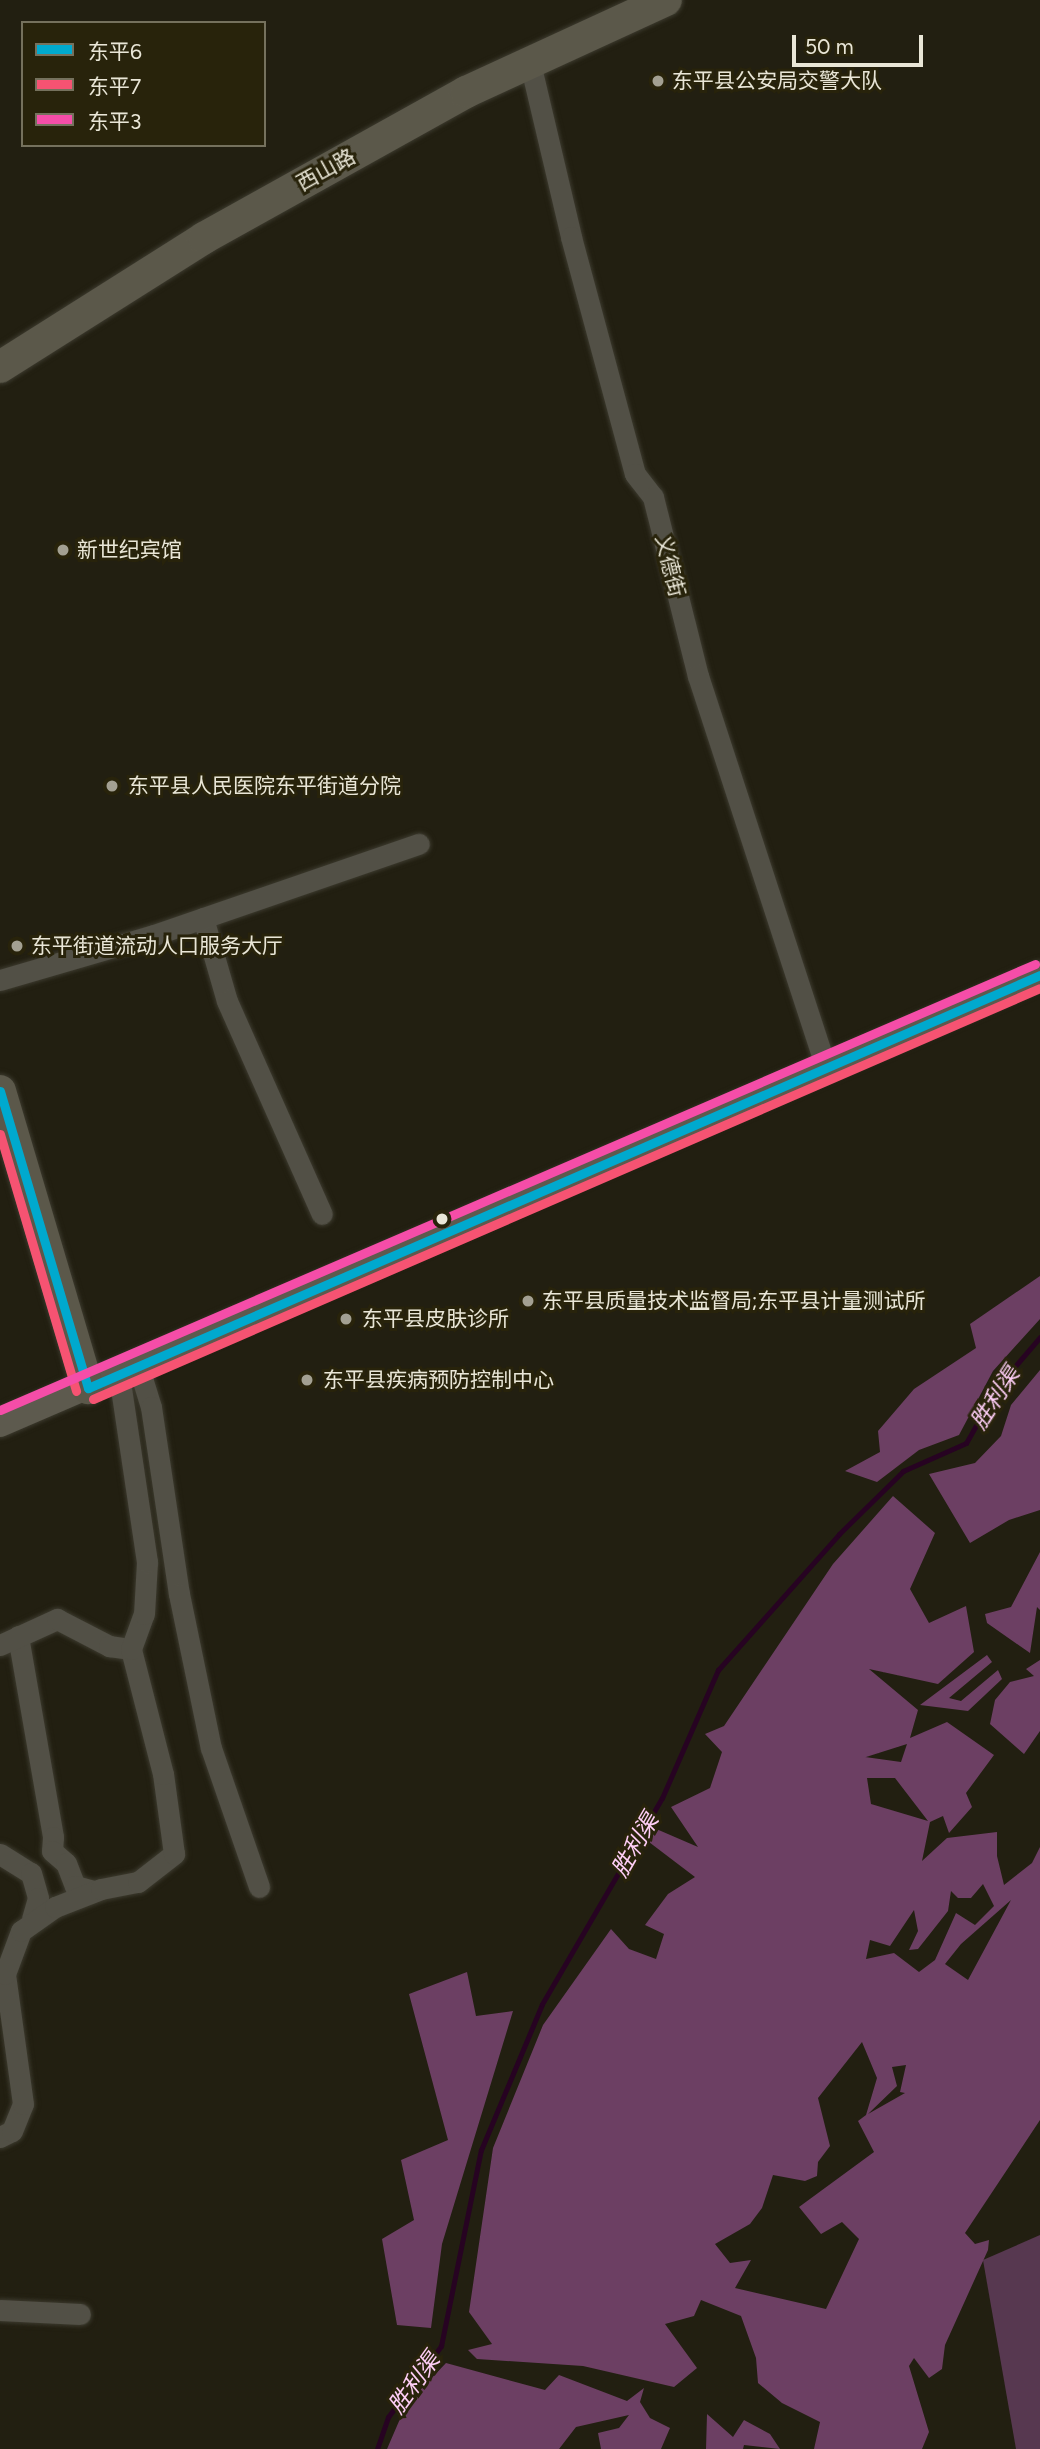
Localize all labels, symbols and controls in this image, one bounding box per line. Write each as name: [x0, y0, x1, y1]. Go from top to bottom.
legend: [21, 21, 266, 147]
scale bar: [795, 21, 926, 65]
text: 50 m: [805, 34, 854, 59]
text: 东平6: [88, 39, 142, 64]
place label: 东平县公安局交警大队: [672, 68, 882, 94]
marker: 东平县公安局交警大队: [650, 73, 666, 89]
text: 东平7: [88, 74, 141, 99]
text: 东平3: [88, 109, 141, 134]
street label: 西山路: [292, 144, 360, 196]
street label: 义德街: [650, 532, 690, 600]
place label: 新世纪宾馆: [77, 537, 182, 563]
marker: 新世纪宾馆: [55, 542, 71, 558]
place label: 东平县人民医院东平街道分院: [128, 773, 401, 799]
marker: 东平县人民医院东平街道分院: [102, 776, 122, 796]
place label: 东平街道流动人口服务大厅: [31, 933, 283, 959]
marker: 东平街道流动人口服务大厅: [9, 938, 25, 954]
unlabelled marker: [435, 1212, 449, 1226]
place label: 东平县质量技术监督局;东平县计量测试所: [542, 1288, 925, 1314]
marker: 东平县质量技术监督局;东平县计量测试所: [520, 1293, 536, 1309]
place label: 东平县皮肤诊所: [362, 1306, 509, 1332]
marker: 东平县皮肤诊所: [336, 1309, 356, 1329]
water label: 胜利渠: [965, 1362, 1025, 1434]
place label: 东平县疾病预防控制中心: [323, 1367, 554, 1393]
marker: 东平县疾病预防控制中心: [297, 1370, 317, 1390]
water label: 胜利渠: [606, 1808, 664, 1882]
water label: 胜利渠: [383, 2347, 445, 2419]

